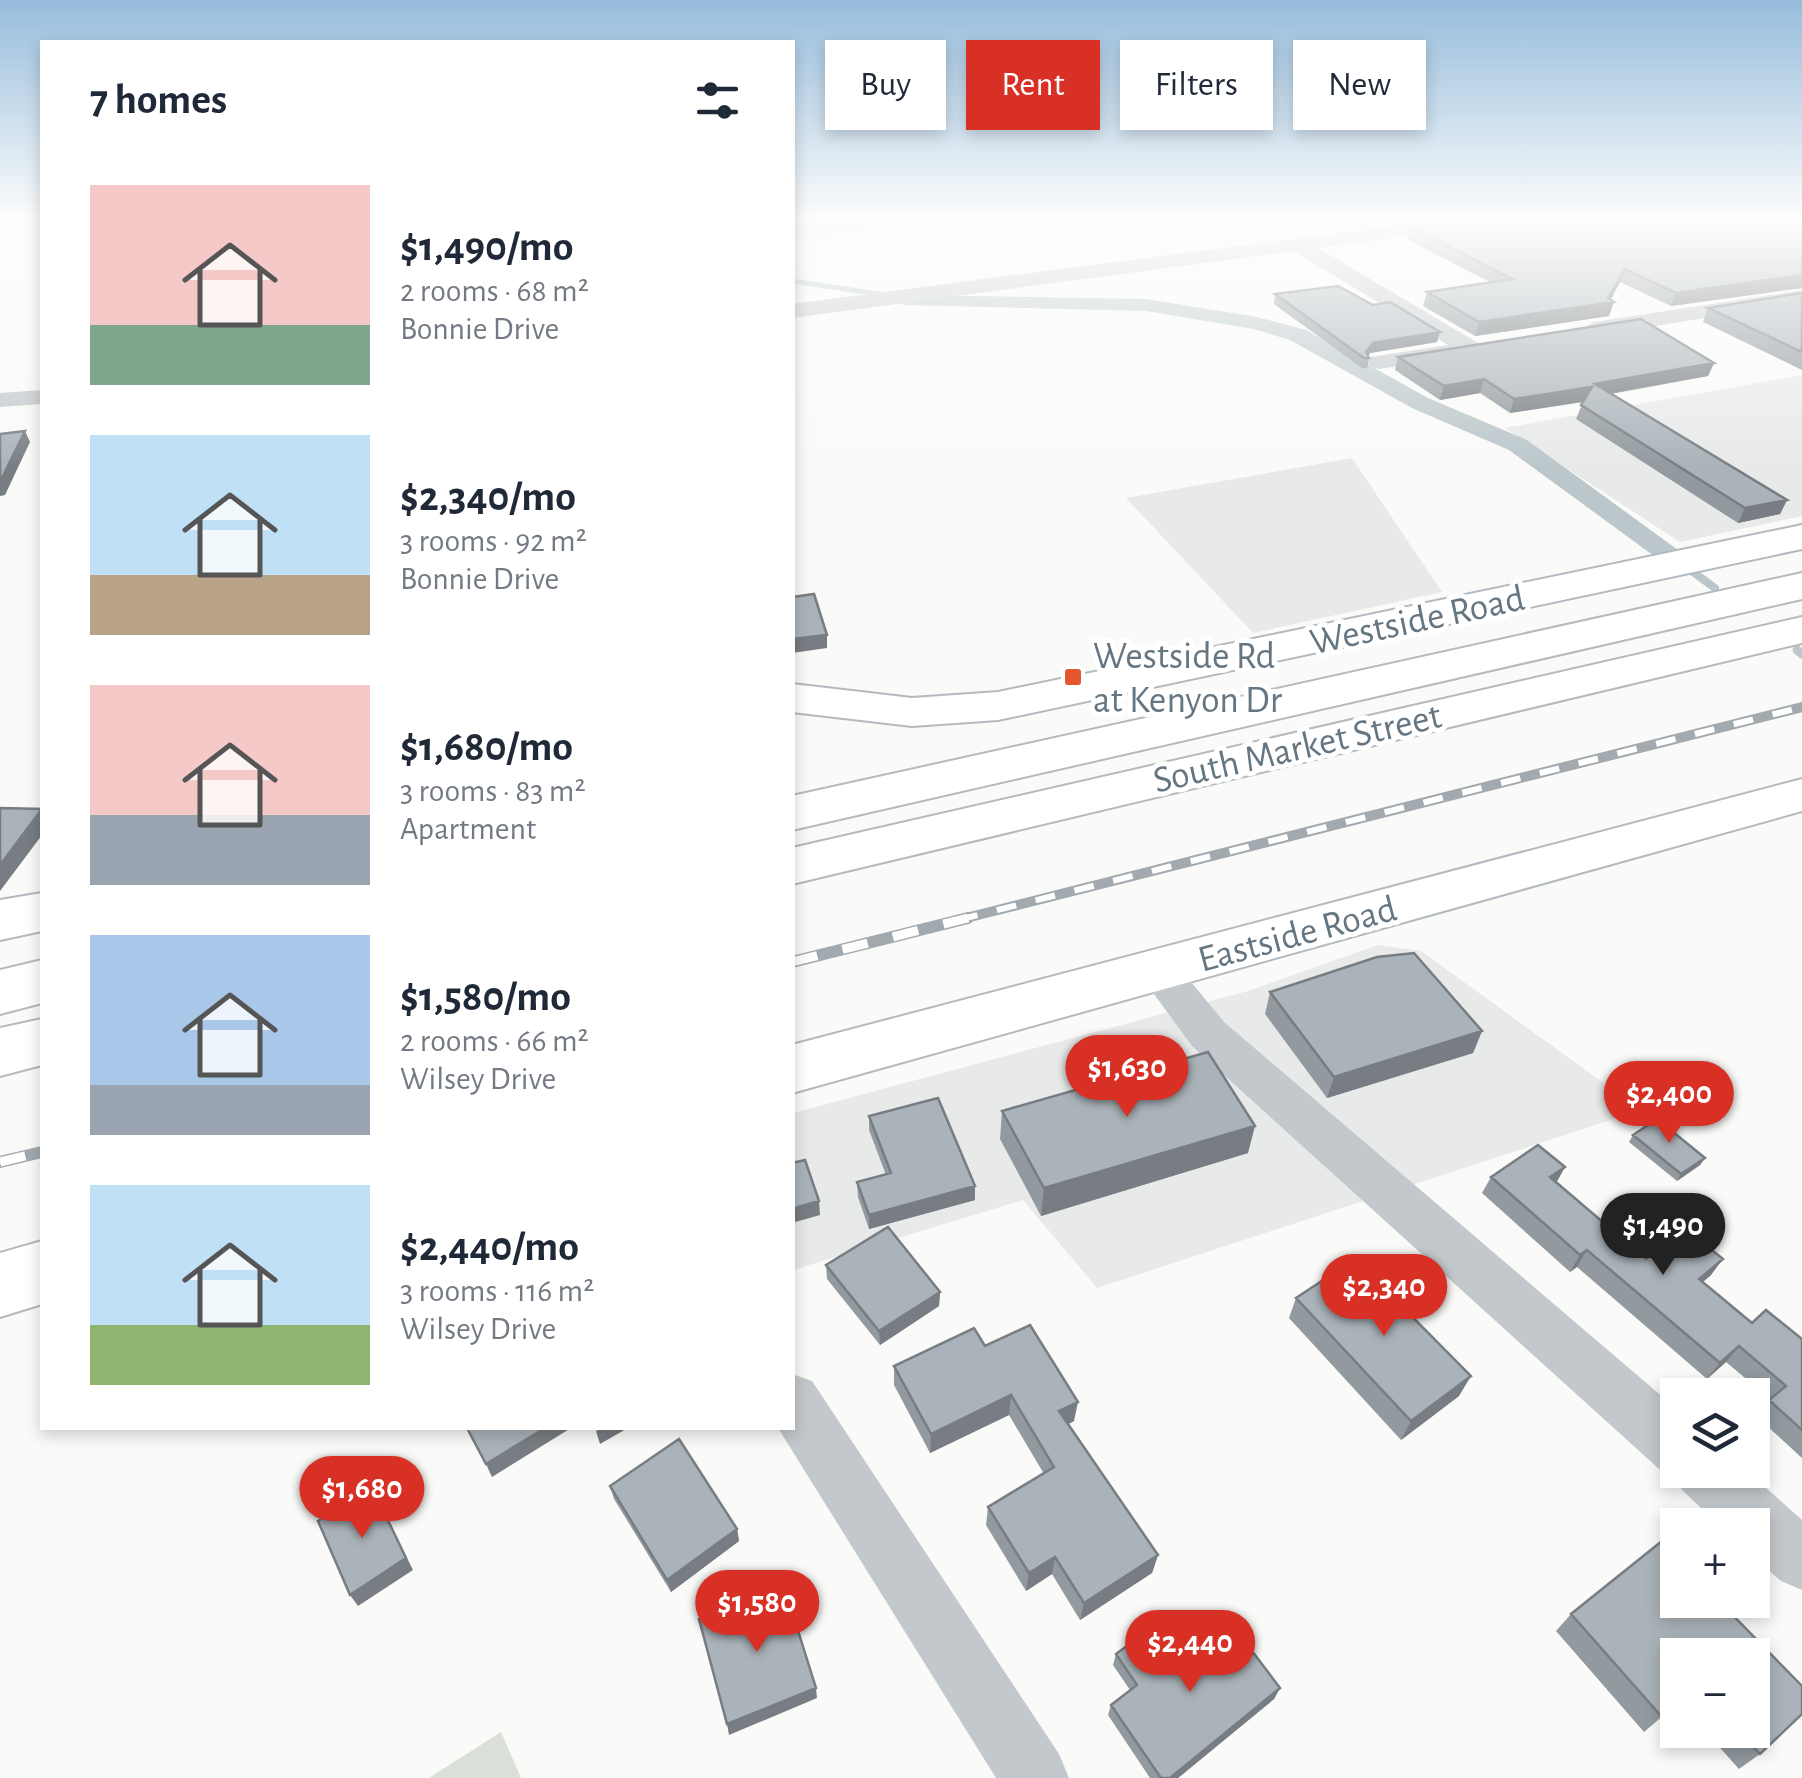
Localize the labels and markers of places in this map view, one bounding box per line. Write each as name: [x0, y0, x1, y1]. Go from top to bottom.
place label: Westside Rd at Kenyon Dr: [1093, 638, 1283, 720]
marker: Westside Rd at Kenyon Dr: [1062, 666, 1084, 688]
pin: $1,630: [1046, 1035, 1208, 1120]
pin: $2,400: [1588, 1061, 1750, 1146]
pin: $1,490: [1582, 1193, 1744, 1278]
pin: $2,340: [1303, 1254, 1465, 1339]
pin: $1,680: [281, 1456, 443, 1541]
pin: $1,580: [676, 1570, 838, 1655]
pin: $2,440: [1109, 1610, 1271, 1695]

